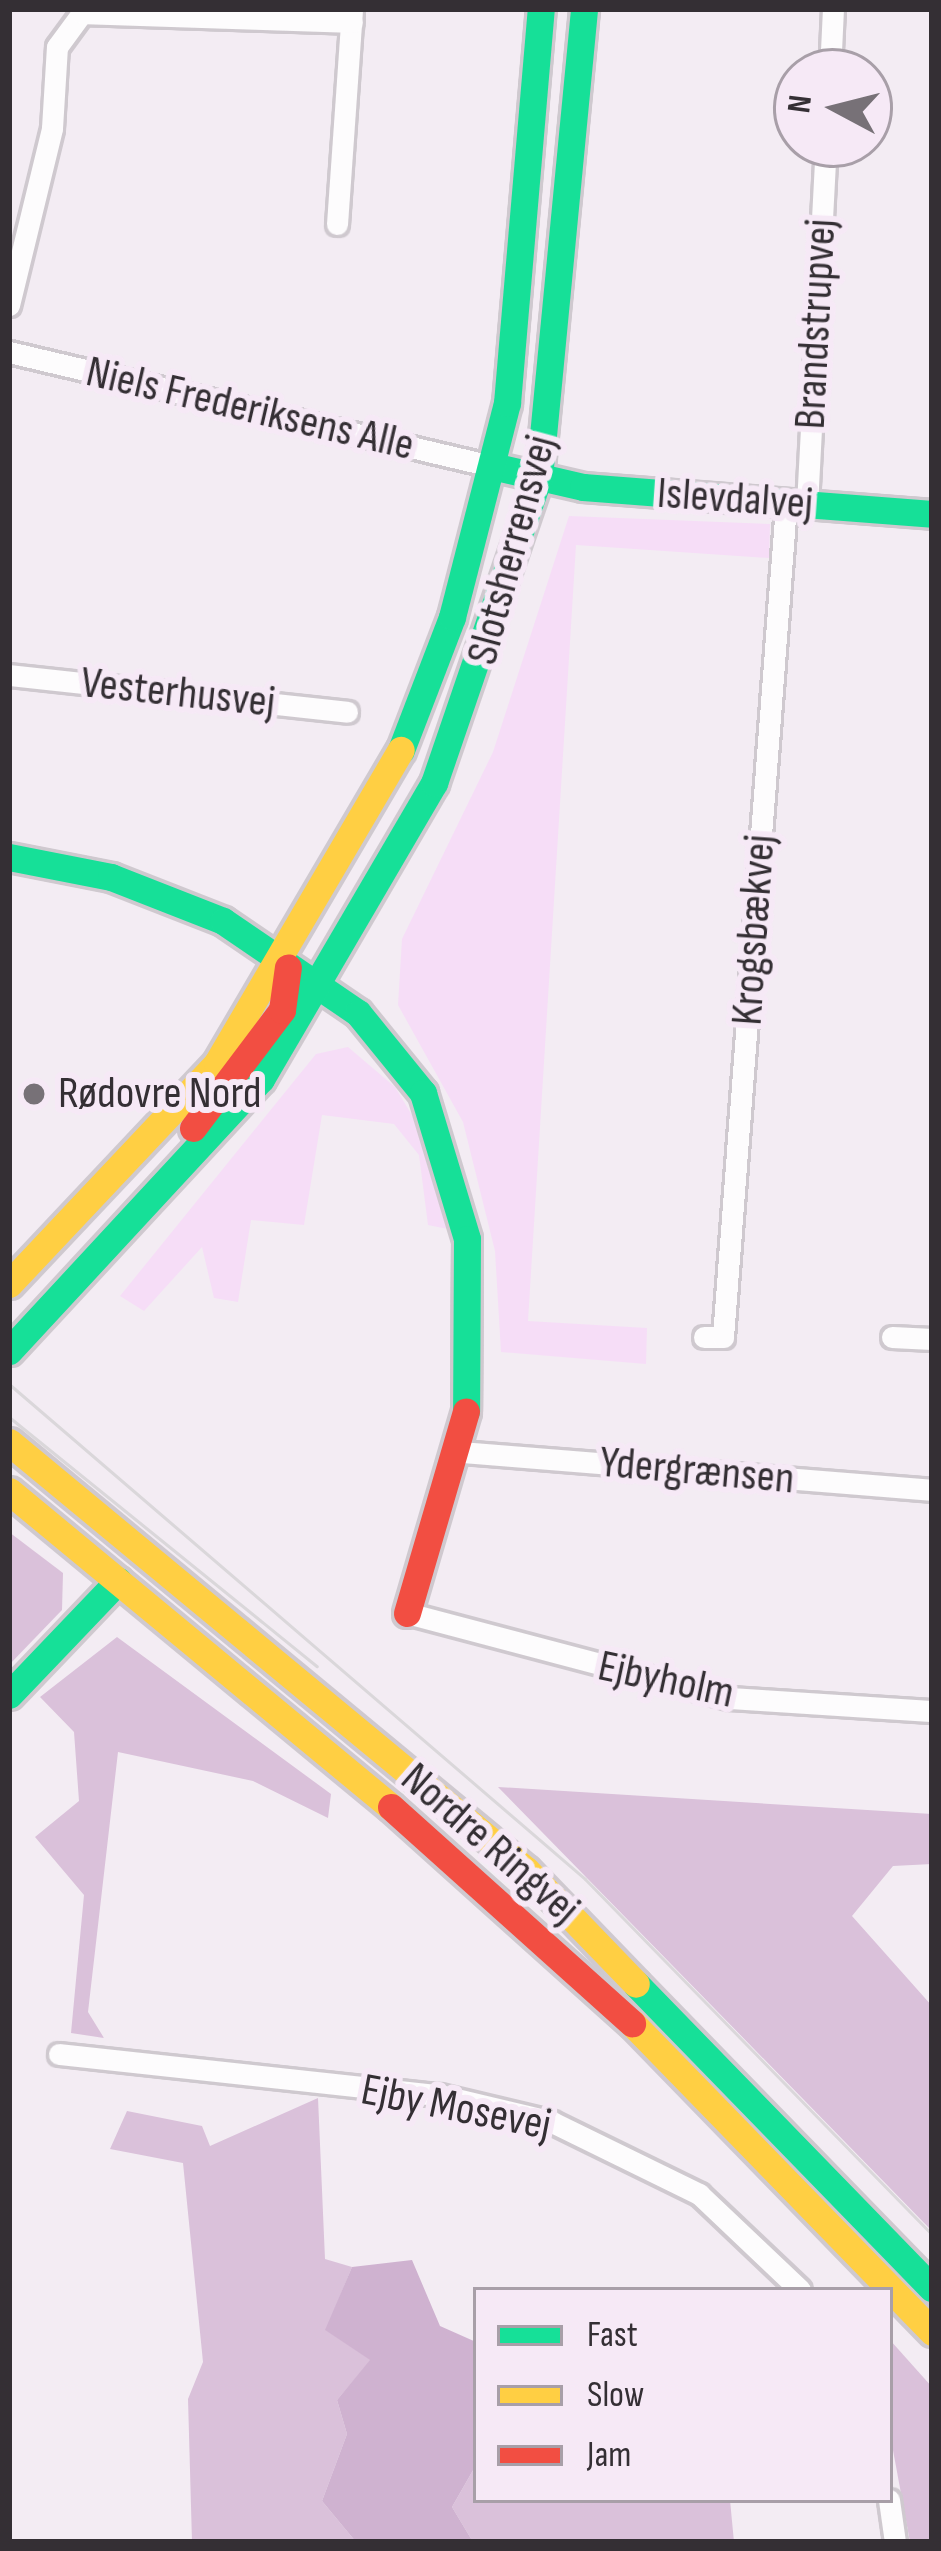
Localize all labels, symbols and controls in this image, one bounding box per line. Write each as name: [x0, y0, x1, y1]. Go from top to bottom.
north arrow: [773, 48, 893, 168]
text: N: [779, 93, 821, 115]
street label: Brandstrupvej: [784, 217, 848, 431]
street label: Niels Frederiksens Alle: [81, 345, 419, 473]
street label: Slotsherrensvej: [456, 430, 568, 670]
street label: Islevdalvej: [655, 467, 815, 531]
street label: Vesterhusvej: [78, 656, 278, 730]
street label: Krogsbækvej: [720, 833, 788, 1027]
place label: Rødovre Nord: [58, 1067, 261, 1121]
marker: Rødovre Nord: [21, 1081, 47, 1107]
street label: Ydergrænsen: [598, 1436, 796, 1506]
street label: Ejbyholm: [593, 1639, 739, 1721]
street label: Nordre Ringvej: [390, 1752, 590, 1936]
street label: Ejby Mosevej: [357, 2063, 555, 2153]
legend: [473, 2287, 893, 2503]
text: Fast: [587, 2314, 638, 2357]
text: Slow: [587, 2374, 644, 2417]
text: Jam: [587, 2434, 631, 2477]

